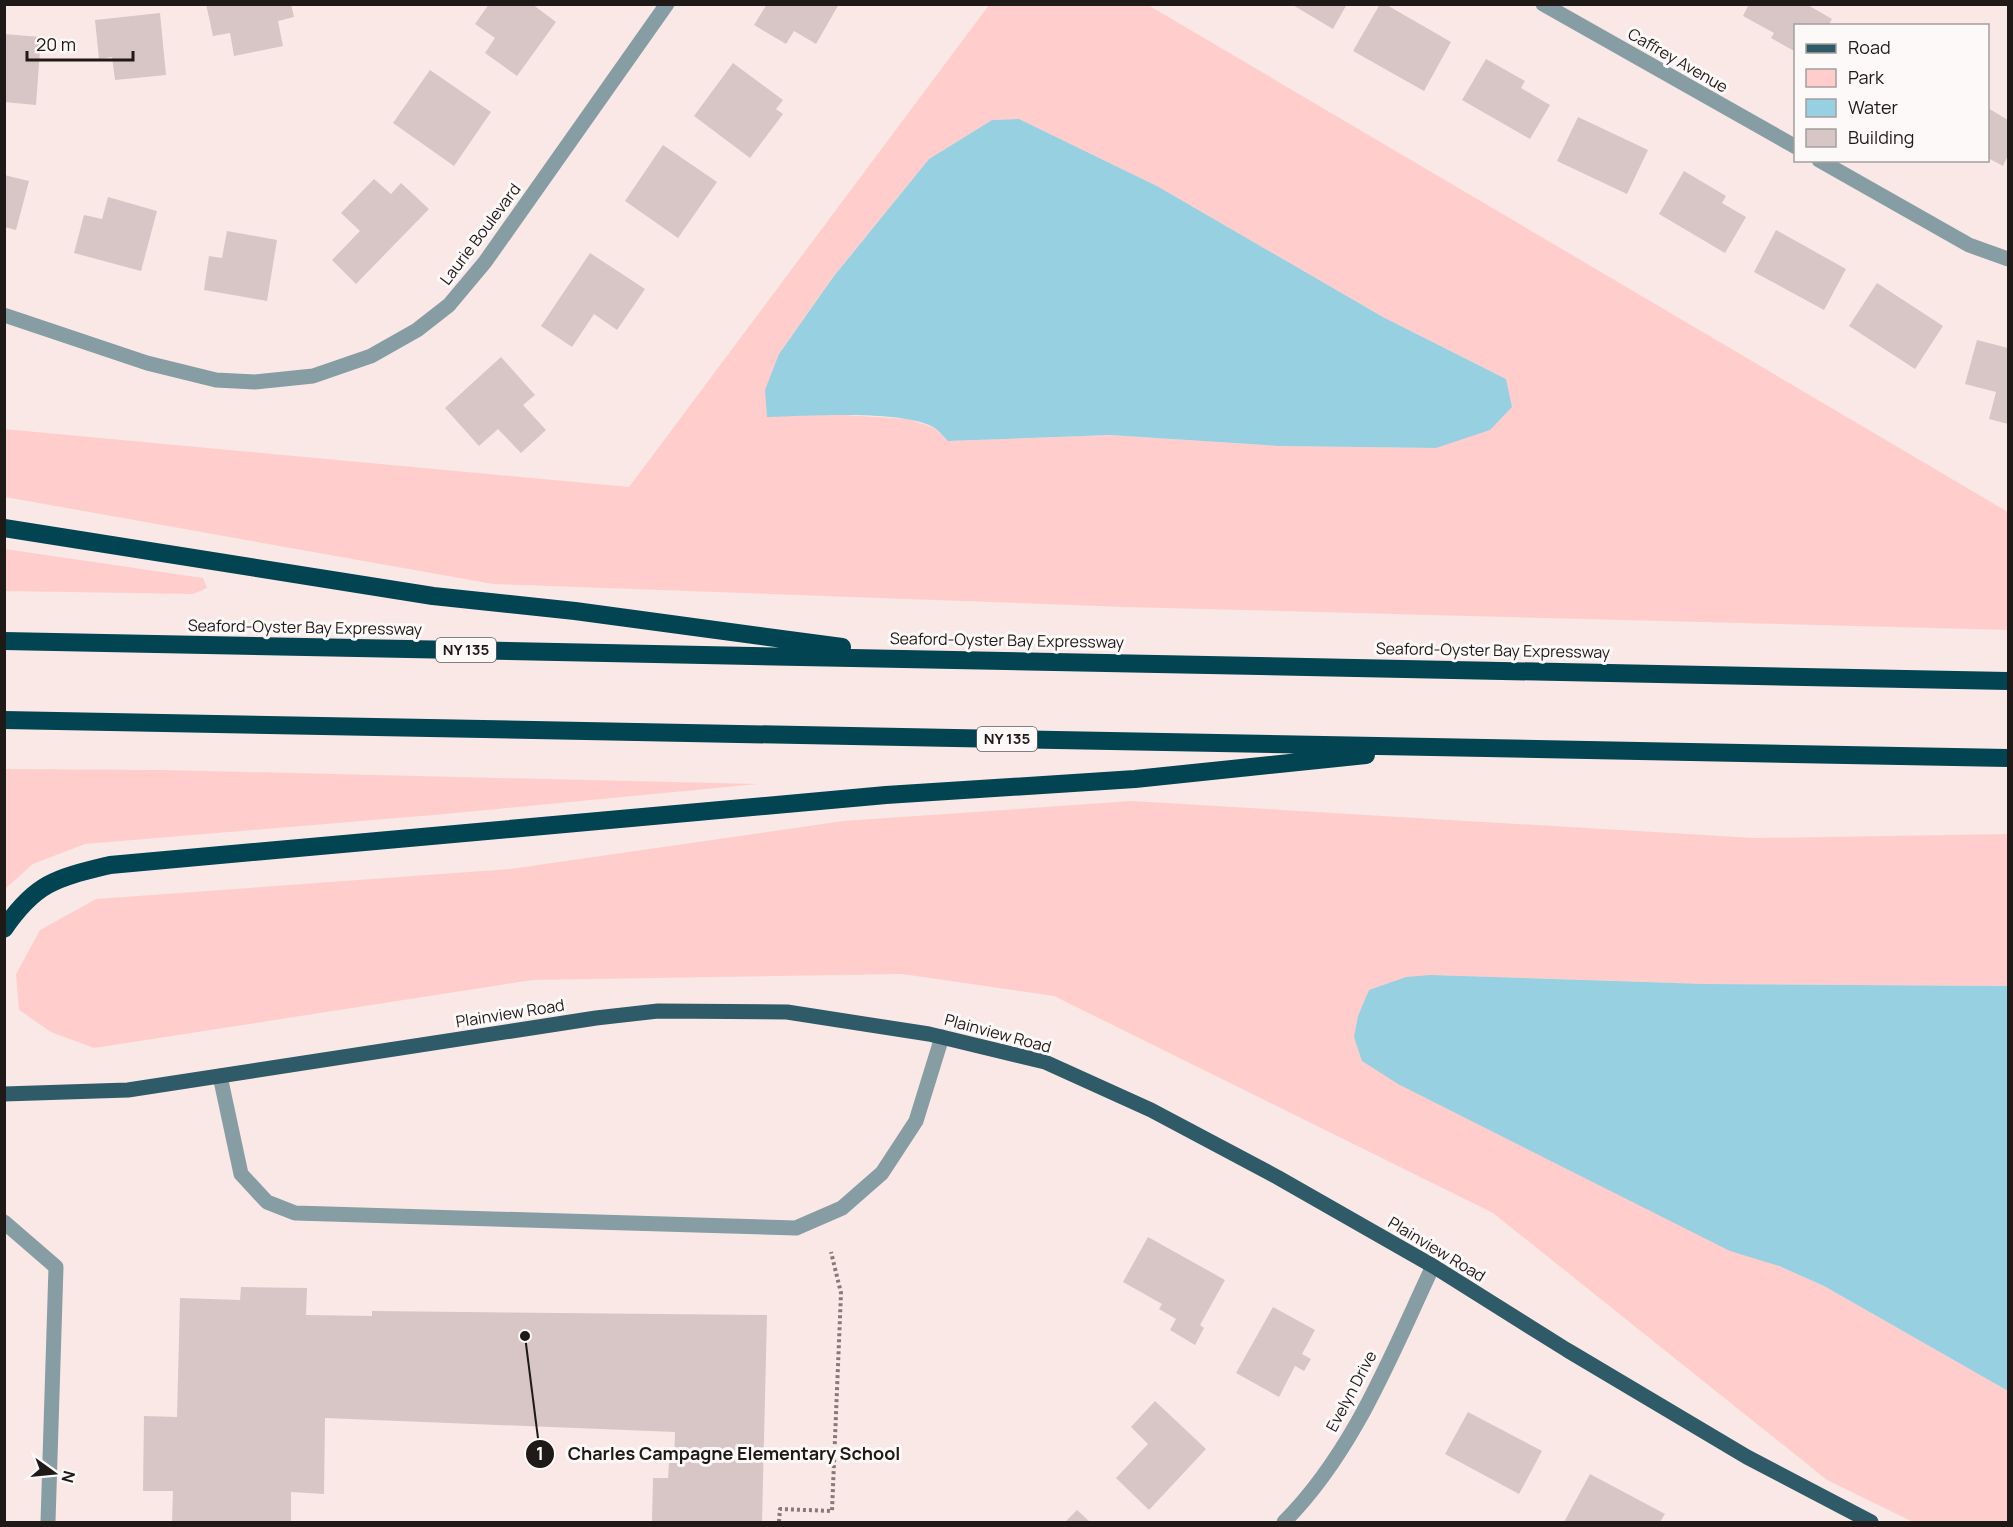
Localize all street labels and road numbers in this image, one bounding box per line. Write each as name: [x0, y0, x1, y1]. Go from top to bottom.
street label: Caffrey Avenue: [1624, 22, 1732, 98]
street label: Laurie Boulevard: [435, 179, 525, 289]
street label: Seaford-Oyster Bay Expressway: [188, 614, 423, 640]
street label: Seaford-Oyster Bay Expressway: [890, 627, 1125, 653]
street label: Seaford-Oyster Bay Expressway: [1376, 637, 1611, 663]
road number: NY 135: [436, 638, 496, 662]
road number: NY 135: [977, 727, 1037, 751]
street label: Plainview Road: [454, 994, 566, 1032]
street label: Plainview Road: [942, 1008, 1054, 1058]
street label: Plainview Road: [1384, 1211, 1490, 1287]
street label: Evelyn Drive: [1320, 1347, 1382, 1435]

